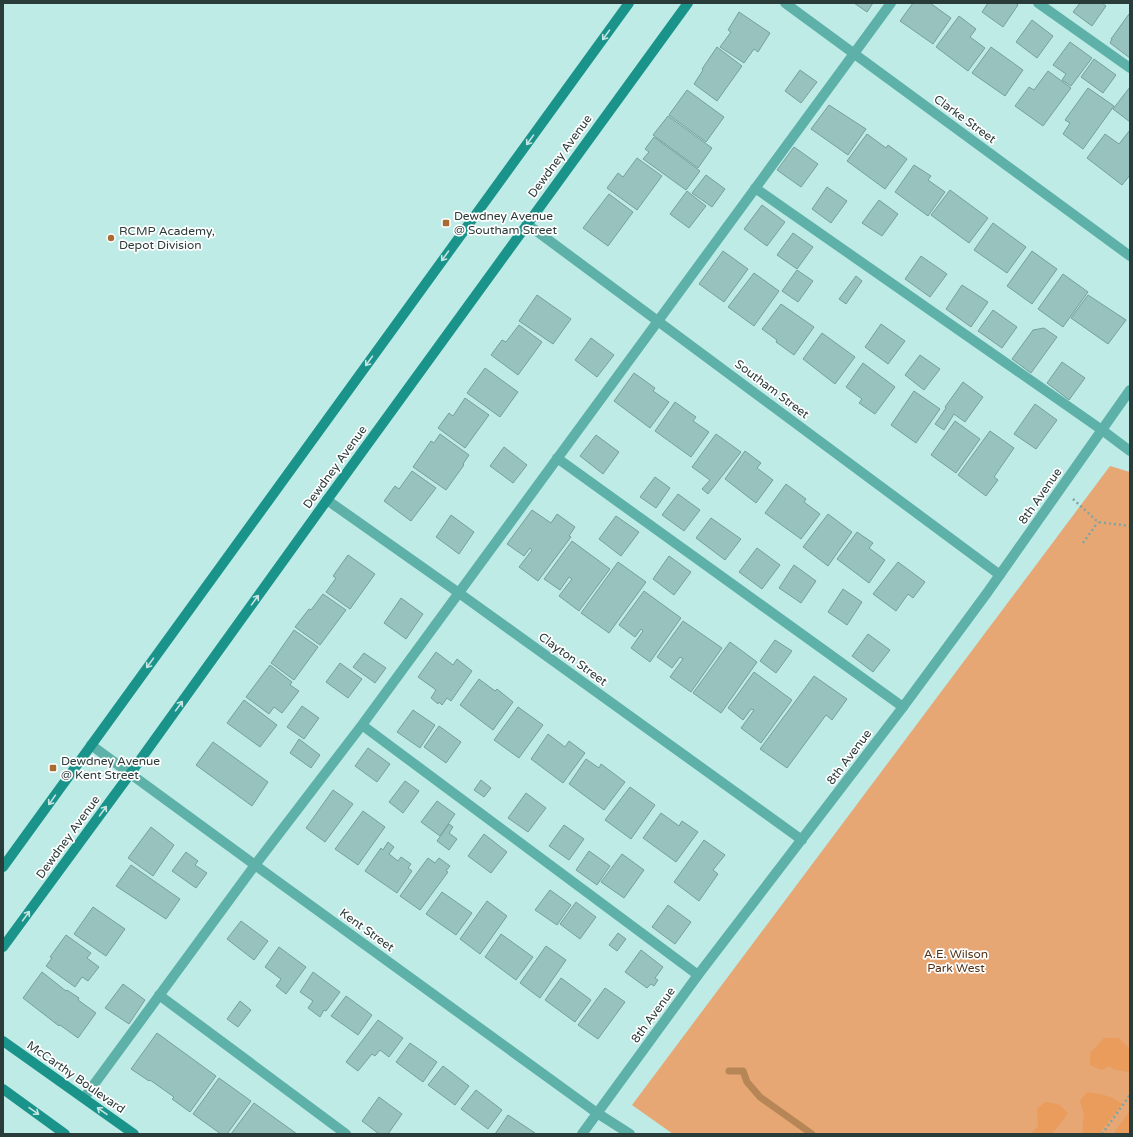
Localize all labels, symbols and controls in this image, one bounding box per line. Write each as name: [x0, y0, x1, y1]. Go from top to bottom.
one-way arrow: [602, 29, 611, 40]
street label: Clarke Street: [931, 92, 999, 146]
street label: Dewdney Avenue: [525, 112, 595, 200]
one-way arrow: [526, 134, 534, 145]
place label: Dewdney Avenue @ Southam Street: [454, 209, 557, 237]
marker: Dewdney Avenue @ Southam Street: [441, 218, 451, 228]
place label: RCMP Academy, Depot Division: [119, 224, 215, 252]
marker: RCMP Academy, Depot Division: [106, 233, 116, 243]
one-way arrow: [441, 251, 450, 262]
one-way arrow: [365, 356, 373, 367]
street label: Southam Street: [732, 357, 812, 422]
street label: Dewdney Avenue: [300, 423, 370, 511]
street label: 8th Avenue: [1015, 465, 1065, 527]
one-way arrow: [251, 595, 259, 606]
street label: Clayton Street: [536, 629, 610, 689]
one-way arrow: [146, 658, 154, 669]
one-way arrow: [175, 700, 184, 711]
street label: 8th Avenue: [824, 726, 874, 787]
place label: Dewdney Avenue @ Kent Street: [61, 754, 160, 782]
marker: Dewdney Avenue @ Kent Street: [48, 763, 58, 773]
street label: Dewdney Avenue: [33, 793, 103, 881]
one-way arrow: [48, 794, 56, 805]
one-way arrow: [99, 805, 107, 816]
street label: Kent Street: [337, 906, 397, 955]
one-way arrow: [22, 910, 30, 921]
park label: A.E. Wilson Park West: [924, 947, 988, 975]
street label: 8th Avenue: [628, 984, 678, 1046]
street label: McCarthy Boulevard: [24, 1038, 128, 1116]
one-way arrow: [29, 1107, 40, 1115]
one-way arrow: [97, 1107, 108, 1116]

